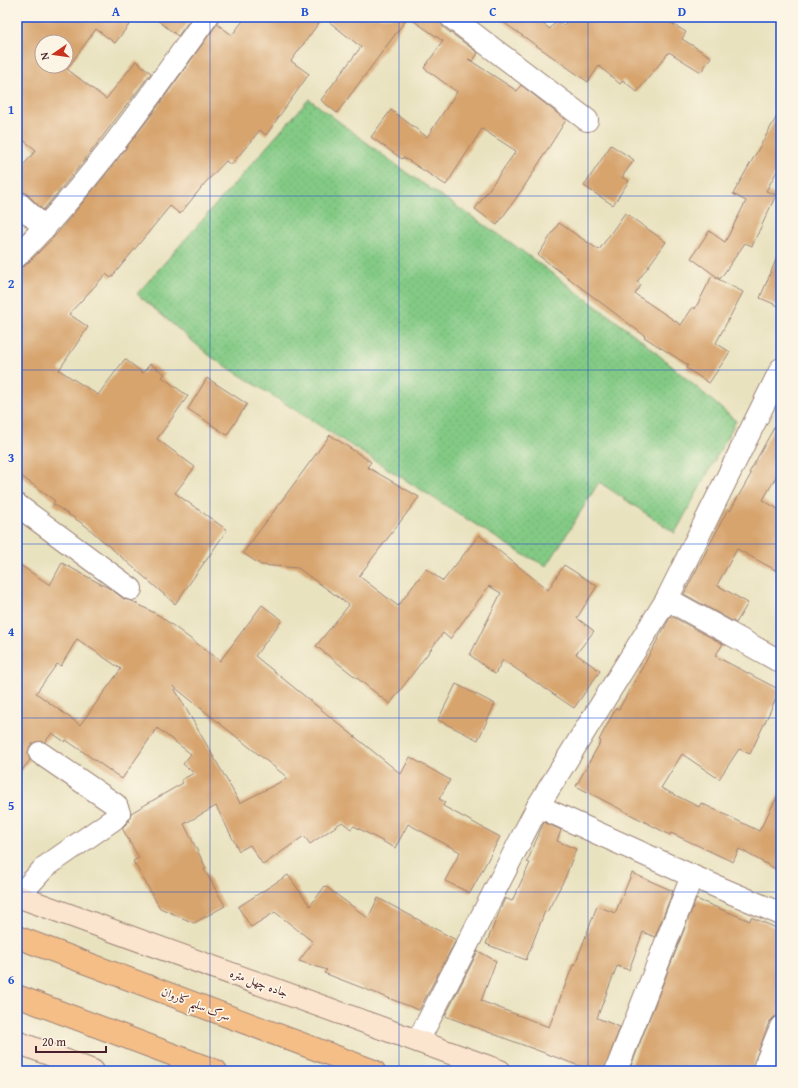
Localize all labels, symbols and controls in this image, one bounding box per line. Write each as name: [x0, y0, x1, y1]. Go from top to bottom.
text: A: [112, 2, 121, 21]
text: B: [301, 2, 309, 21]
text: C: [489, 2, 497, 21]
text: D: [678, 2, 686, 21]
north arrow: [34, 34, 74, 74]
text: N: [35, 50, 53, 62]
text: 1: [8, 100, 14, 119]
text: 2: [8, 274, 15, 293]
text: 3: [8, 448, 14, 467]
text: 4: [8, 622, 15, 641]
text: 5: [8, 796, 15, 815]
street label: جاده چهل متره: [227, 964, 291, 1002]
text: 6: [8, 970, 15, 989]
street label: سرک سلیم کاروان: [158, 983, 233, 1028]
scale bar: [36, 1028, 106, 1054]
text: 20 m: [42, 1033, 66, 1050]

